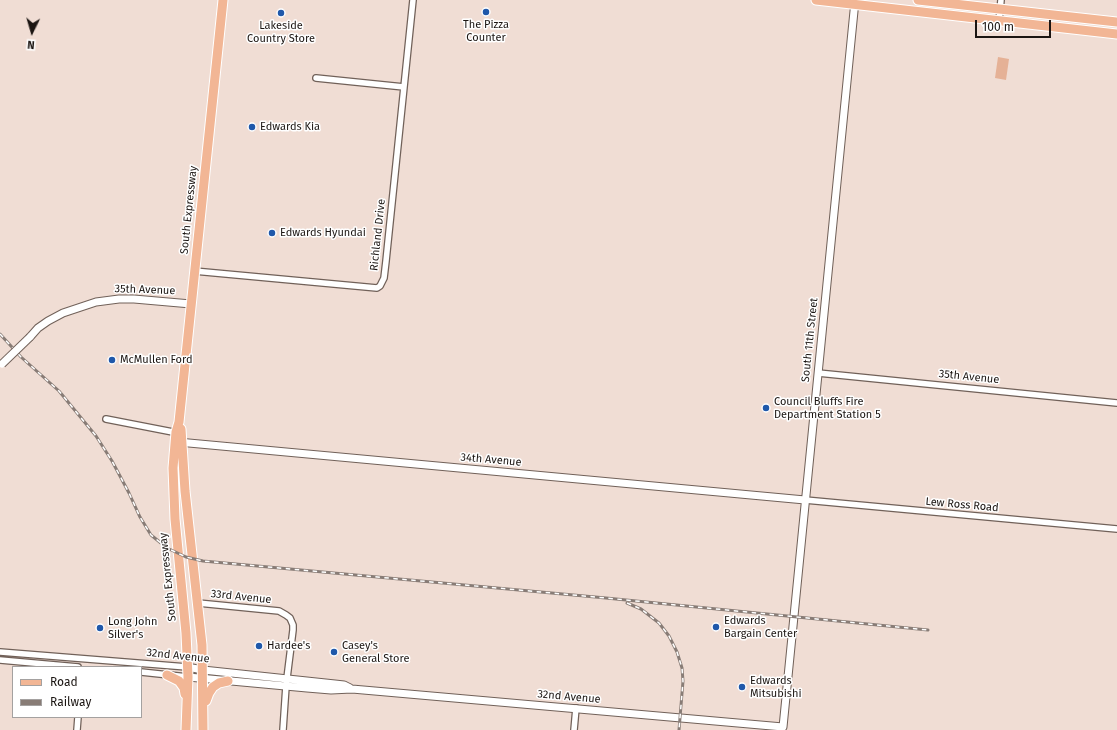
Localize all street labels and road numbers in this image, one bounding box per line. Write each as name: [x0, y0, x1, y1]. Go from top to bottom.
street label: South Expressway: [178, 165, 200, 255]
street label: Richland Drive: [368, 198, 388, 272]
street label: 35th Avenue: [114, 282, 176, 298]
street label: South 11th Street: [799, 297, 821, 383]
street label: 35th Avenue: [938, 367, 1000, 387]
street label: 34th Avenue: [460, 451, 522, 469]
street label: Lew Ross Road: [925, 495, 999, 515]
street label: South Expressway: [157, 532, 179, 622]
street label: 33rd Avenue: [210, 587, 272, 607]
street label: 32nd Avenue: [146, 646, 210, 666]
street label: 32nd Avenue: [537, 688, 601, 706]

